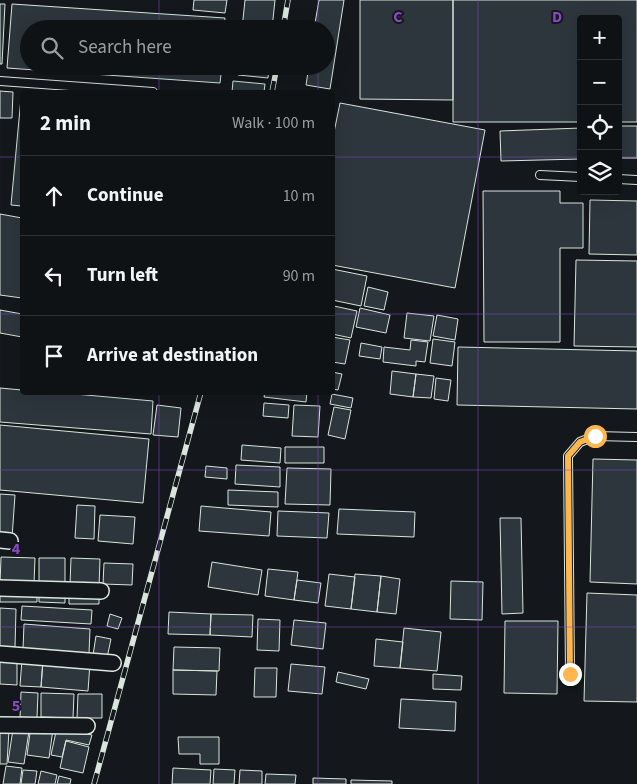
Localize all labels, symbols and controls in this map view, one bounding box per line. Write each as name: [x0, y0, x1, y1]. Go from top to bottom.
text: C: [393, 6, 403, 28]
text: D: [552, 6, 562, 28]
map controls: [577, 15, 622, 195]
button: +: [577, 15, 622, 60]
search box: [20, 20, 335, 75]
icon: search: [38, 34, 66, 62]
text: Search here: [78, 34, 172, 61]
button: −: [577, 60, 622, 105]
button: locate: [577, 105, 622, 150]
text: 2 min: [40, 108, 91, 138]
text: Walk · 100 m: [232, 112, 315, 134]
button: layers: [577, 150, 622, 195]
icon: ahead: [40, 182, 68, 210]
text: Continue: [87, 182, 164, 209]
text: 10 m: [283, 185, 315, 207]
icon: left: [40, 262, 68, 290]
text: Turn left: [87, 262, 158, 289]
text: 90 m: [283, 265, 315, 287]
icon: arrive: [40, 342, 68, 370]
text: Arrive at destination: [87, 342, 258, 369]
route start: [584, 425, 607, 448]
text: 4: [12, 538, 21, 560]
route end: [559, 663, 582, 686]
text: 5: [12, 695, 20, 717]

